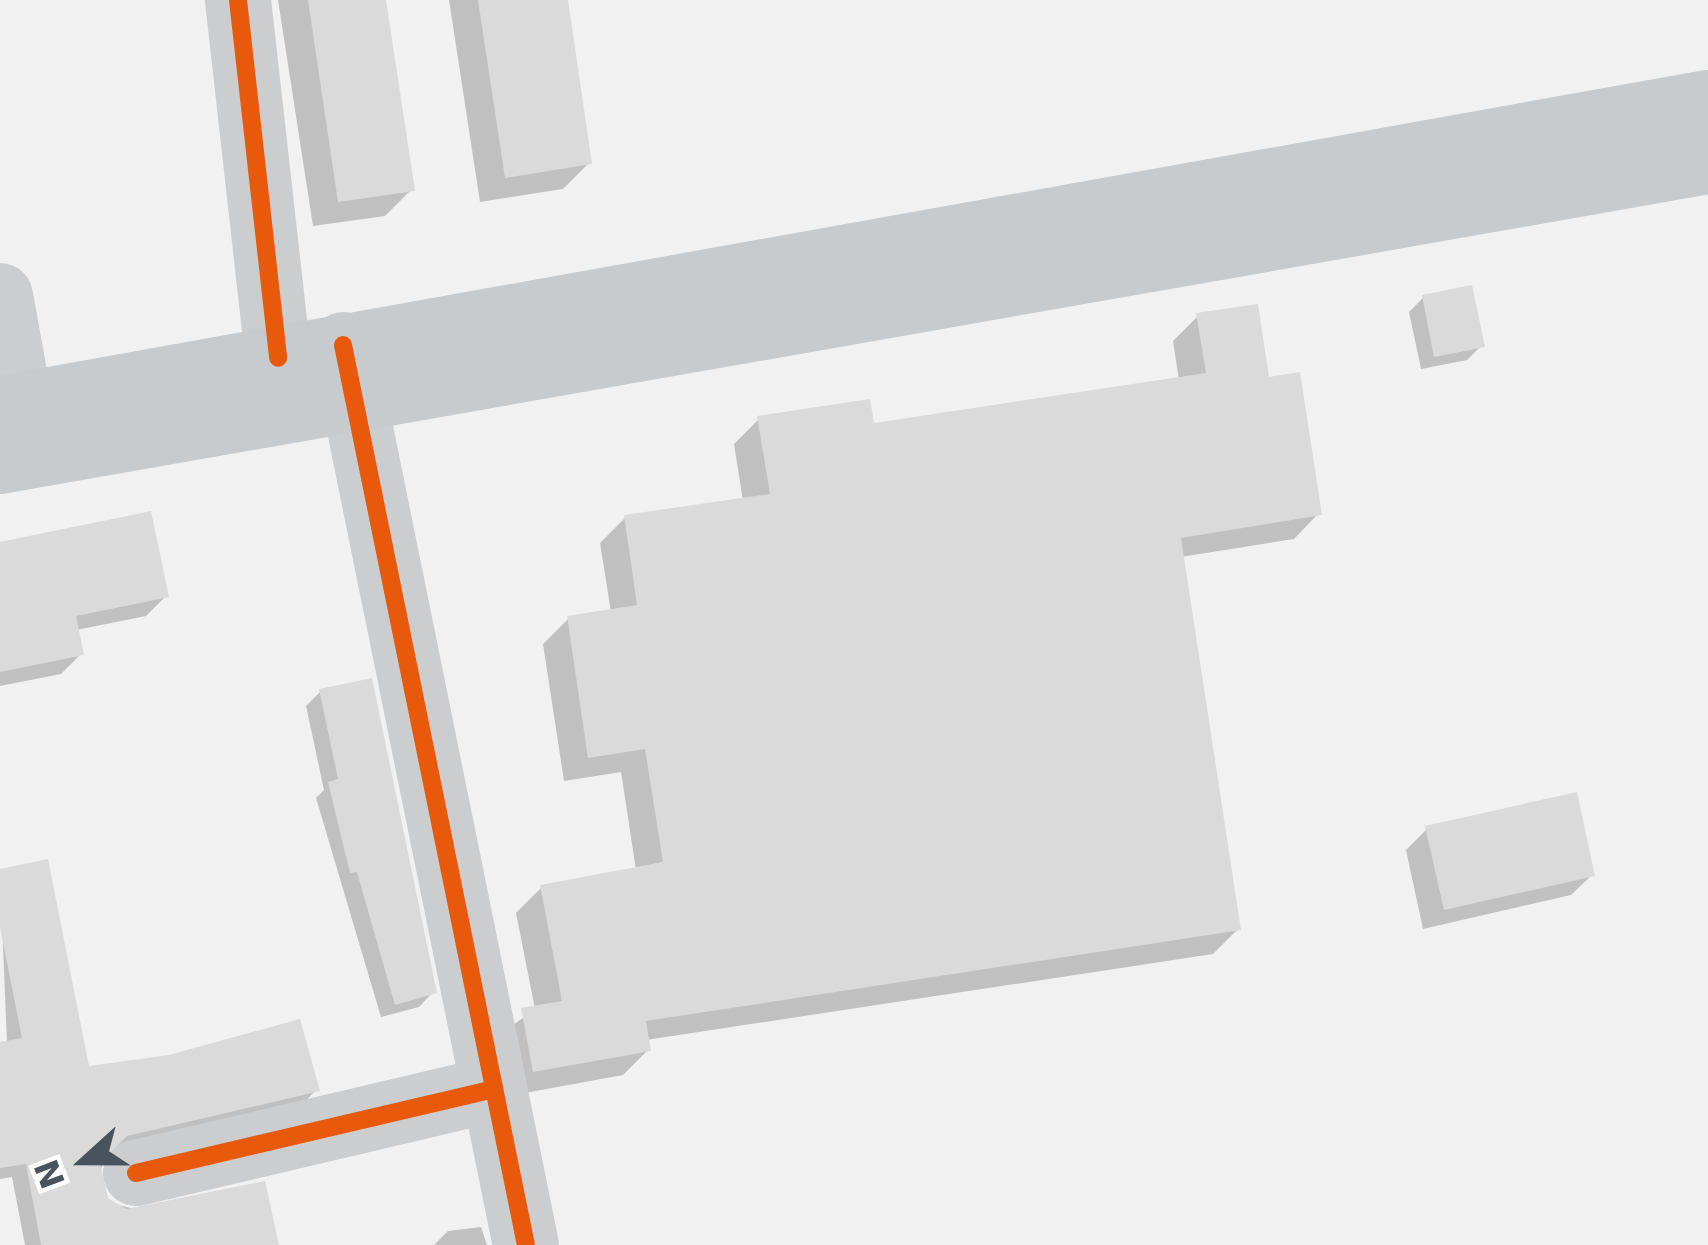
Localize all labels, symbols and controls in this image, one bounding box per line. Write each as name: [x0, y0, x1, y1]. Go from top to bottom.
north arrow: [24, 1101, 144, 1221]
text: N: [27, 1154, 73, 1194]

